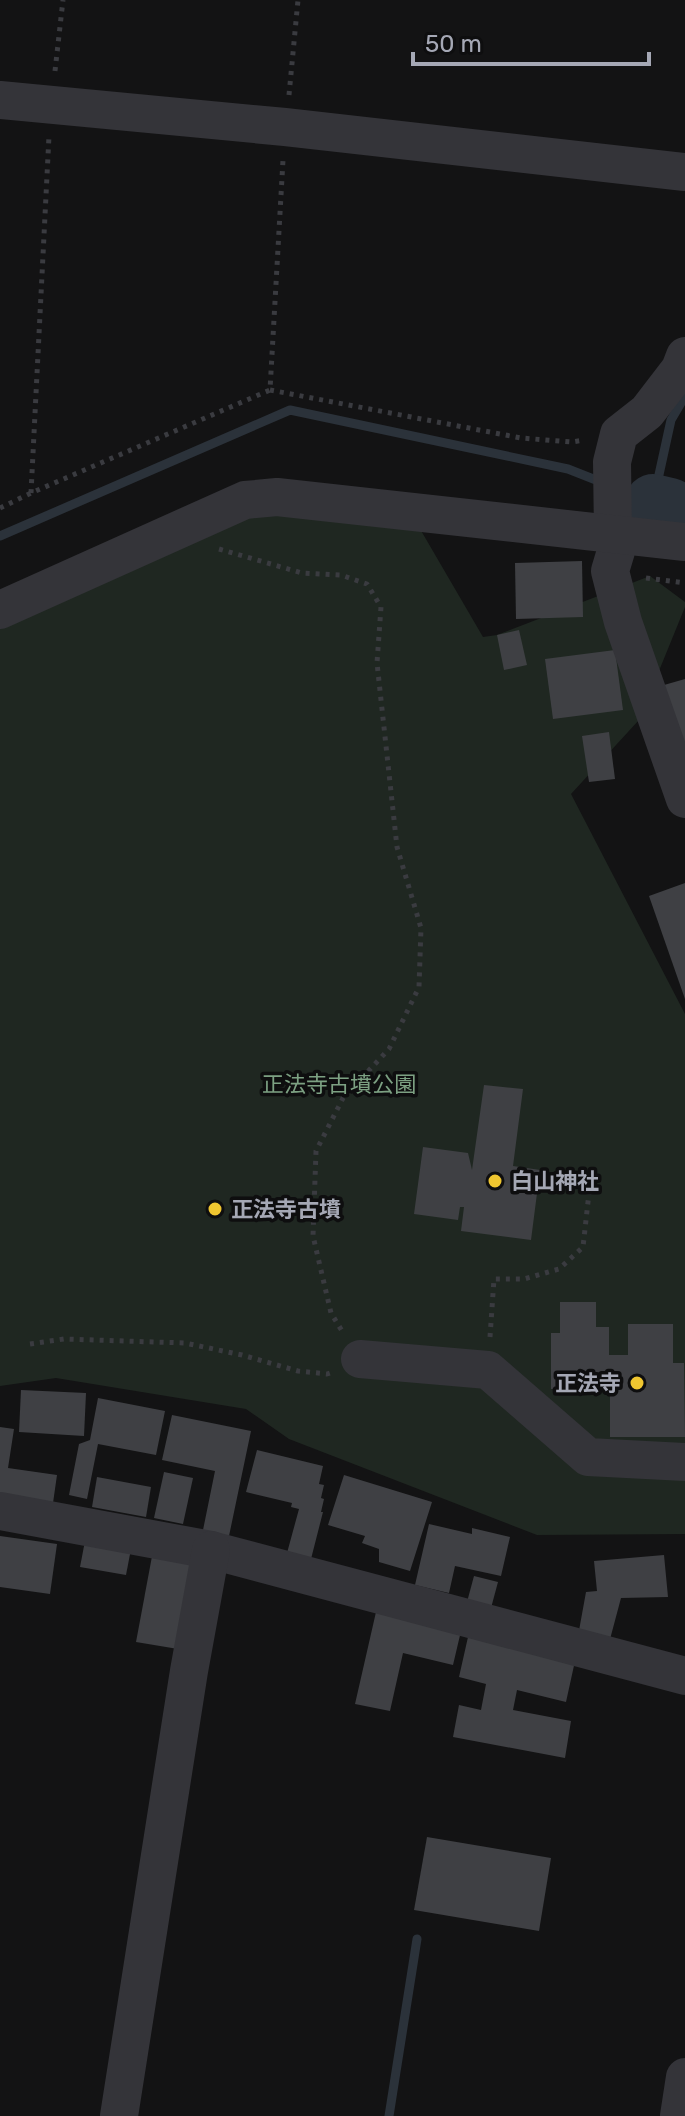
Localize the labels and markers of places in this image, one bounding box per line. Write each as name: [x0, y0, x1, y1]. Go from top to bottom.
place label: 白山神社: [511, 1168, 599, 1195]
marker: 白山神社: [486, 1172, 504, 1190]
place label: 正法寺古墳: [231, 1196, 341, 1223]
marker: 正法寺古墳: [206, 1200, 224, 1218]
place label: 正法寺: [555, 1370, 621, 1397]
marker: 正法寺: [628, 1374, 646, 1392]

